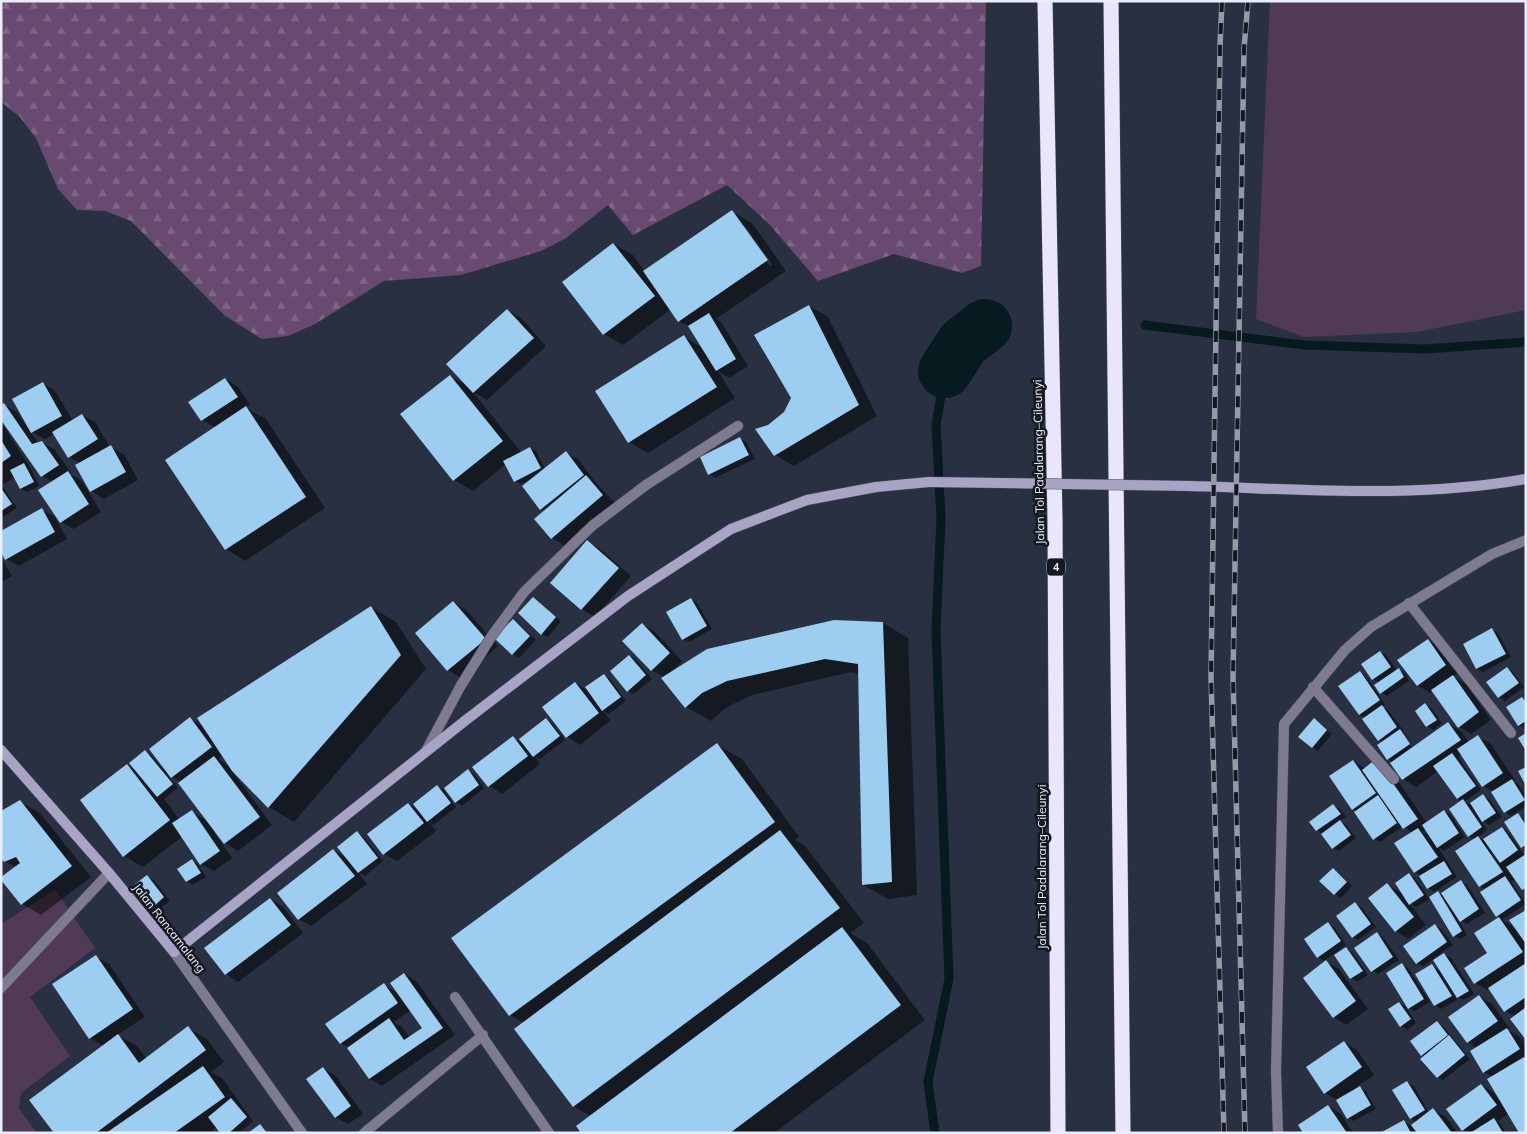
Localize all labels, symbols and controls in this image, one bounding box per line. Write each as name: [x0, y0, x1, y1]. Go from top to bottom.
street label: Jalan Tol Padalarang–Cileunyi: [1030, 379, 1047, 545]
road number: 4: [1047, 558, 1065, 576]
street label: Jalan Tol Padalarang–Cileunyi: [1034, 784, 1049, 950]
street label: Jalan Rancamalang: [130, 880, 209, 975]

